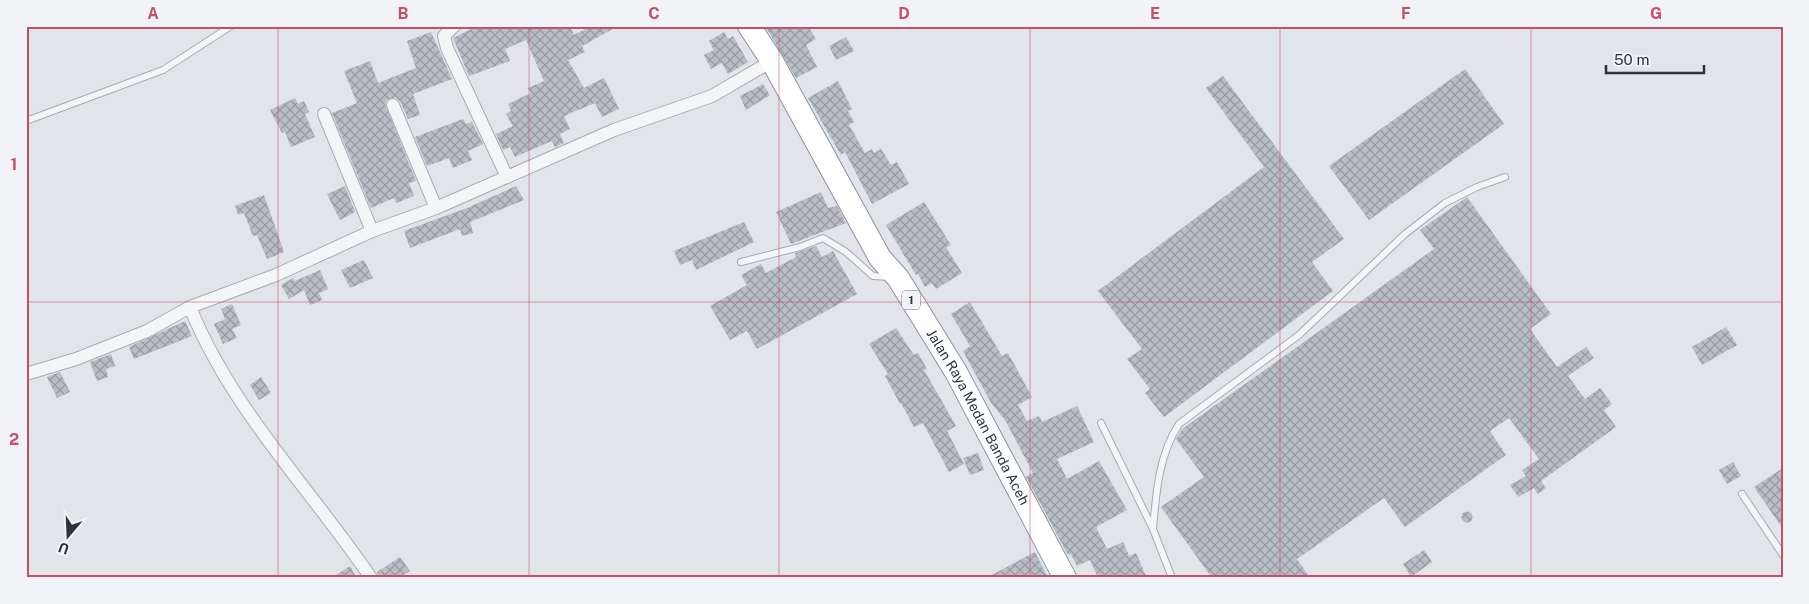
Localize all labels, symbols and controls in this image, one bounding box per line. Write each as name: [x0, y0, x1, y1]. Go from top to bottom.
text: A: [147, 4, 159, 23]
text: B: [398, 4, 409, 23]
text: C: [648, 4, 660, 23]
text: D: [898, 4, 910, 23]
text: E: [1150, 4, 1160, 23]
text: F: [1401, 4, 1411, 23]
text: G: [1650, 4, 1662, 23]
scale bar: [1606, 42, 1704, 74]
text: 50 m: [1614, 51, 1649, 68]
text: 1: [11, 155, 17, 174]
road number: 1: [902, 290, 920, 310]
street label: Jalan Raya Medan Banda Aceh: [924, 326, 1033, 507]
text: 2: [9, 430, 19, 449]
north arrow: [42, 512, 92, 562]
text: U: [56, 539, 71, 558]

